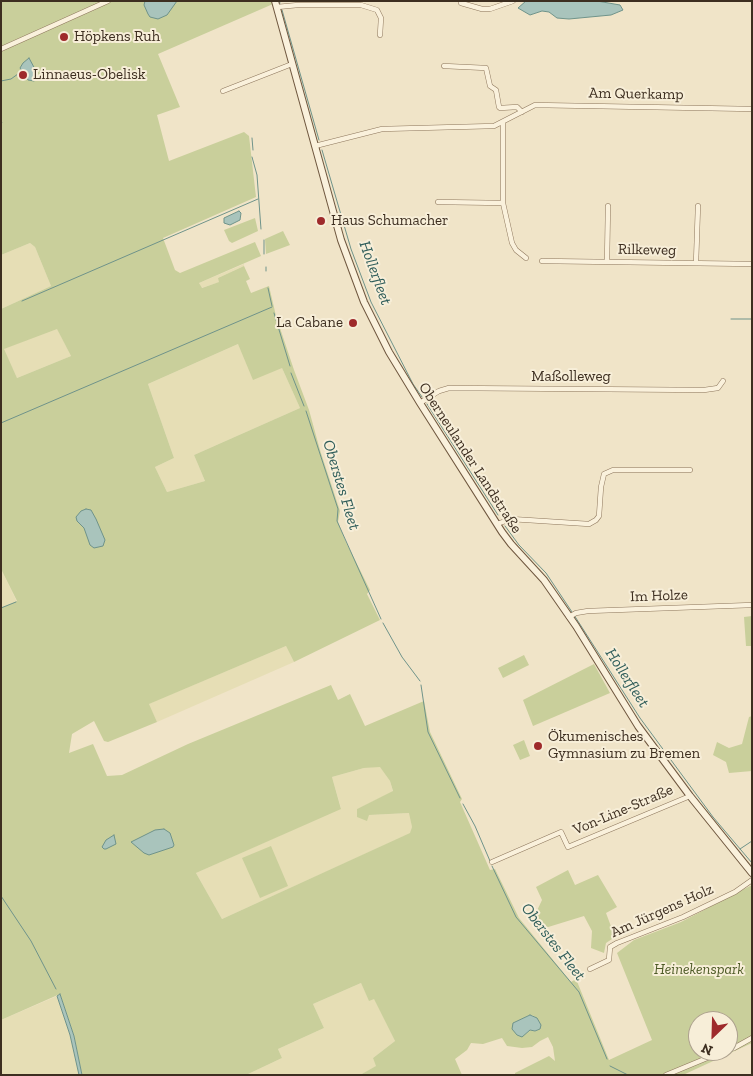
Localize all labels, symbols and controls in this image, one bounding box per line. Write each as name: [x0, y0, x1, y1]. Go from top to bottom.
place label: Höpkens Ruh: [74, 28, 160, 46]
marker: Höpkens Ruh: [58, 31, 70, 43]
place label: Linnaeus-Obelisk: [33, 66, 146, 84]
marker: Linnaeus-Obelisk: [17, 69, 29, 81]
street label: Am Querkamp: [588, 84, 684, 104]
place label: Haus Schumacher: [331, 212, 448, 230]
marker: Haus Schumacher: [315, 215, 327, 227]
water label: Hollerfleet: [355, 238, 395, 308]
street label: Rilkeweg: [618, 240, 676, 260]
place label: La Cabane: [276, 314, 343, 332]
marker: La Cabane: [347, 317, 359, 329]
street label: Maßolleweg: [531, 368, 611, 386]
street label: Oberneulander Landstraße: [415, 379, 525, 537]
water label: Oberstes Fleet: [318, 438, 364, 532]
street label: Im Holze: [630, 586, 688, 606]
water label: Hollerfleet: [601, 645, 653, 711]
place label: Ökumenisches Gymnasium zu Bremen: [548, 728, 700, 763]
marker: Ökumenisches Gymnasium zu Bremen: [532, 740, 544, 752]
street label: Von-Line-Straße: [570, 781, 676, 839]
street label: Am Jürgens Holz: [608, 880, 716, 942]
water label: Oberstes Fleet: [517, 899, 589, 985]
park label: Heinekenspark: [654, 961, 744, 979]
north arrow: [688, 1011, 738, 1061]
text: N: [699, 1039, 715, 1059]

